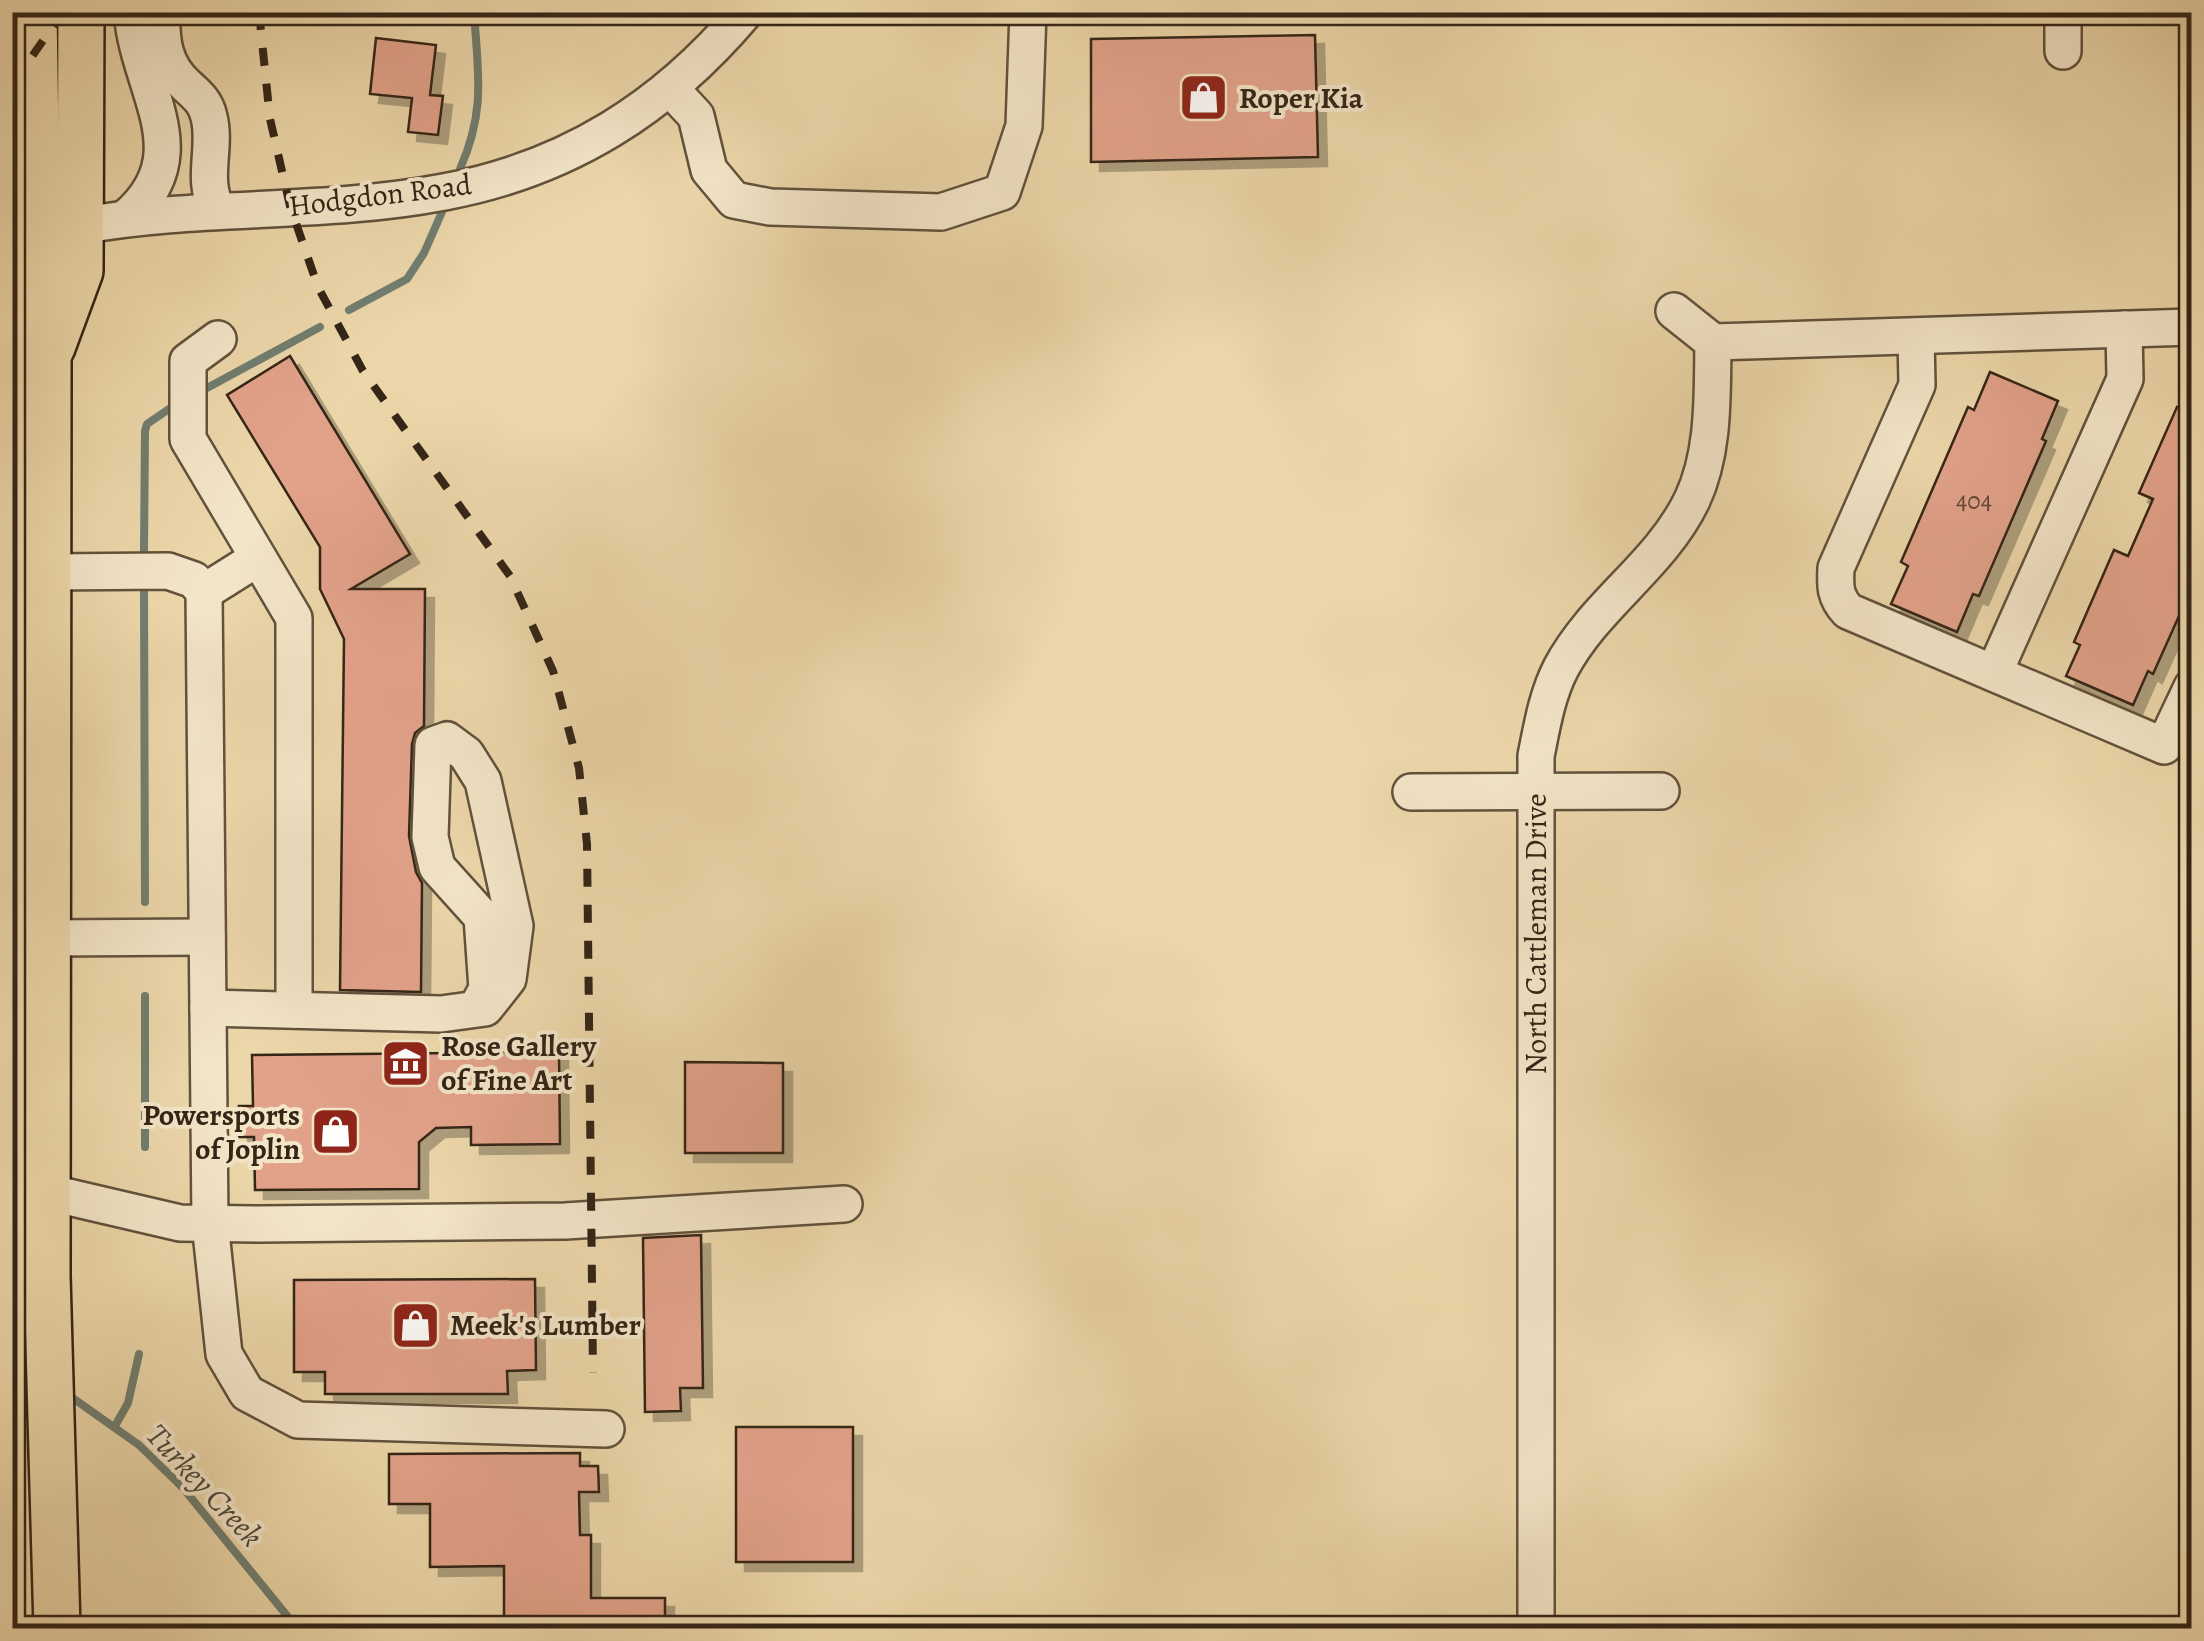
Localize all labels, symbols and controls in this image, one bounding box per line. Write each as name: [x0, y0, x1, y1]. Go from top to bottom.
shop icon: Roper Kia: [1178, 72, 1230, 124]
place label: Roper Kia: [1239, 78, 1364, 118]
street label: Hodgdon Road: [286, 164, 475, 226]
house number: 404: [1956, 484, 1992, 518]
street label: North Cattleman Drive: [1516, 793, 1556, 1075]
place label: Rose Gallery of Fine Art: [441, 1026, 597, 1100]
museum icon: Rose Gallery of Fine Art: [380, 1037, 432, 1089]
place label: Powersports of Joplin: [142, 1095, 300, 1169]
shop icon: Powersports of Joplin: [309, 1106, 361, 1158]
shop icon: Meek's Lumber: [389, 1299, 441, 1351]
place label: Meek's Lumber: [450, 1305, 641, 1345]
water label: Turkey Creek: [137, 1414, 273, 1556]

